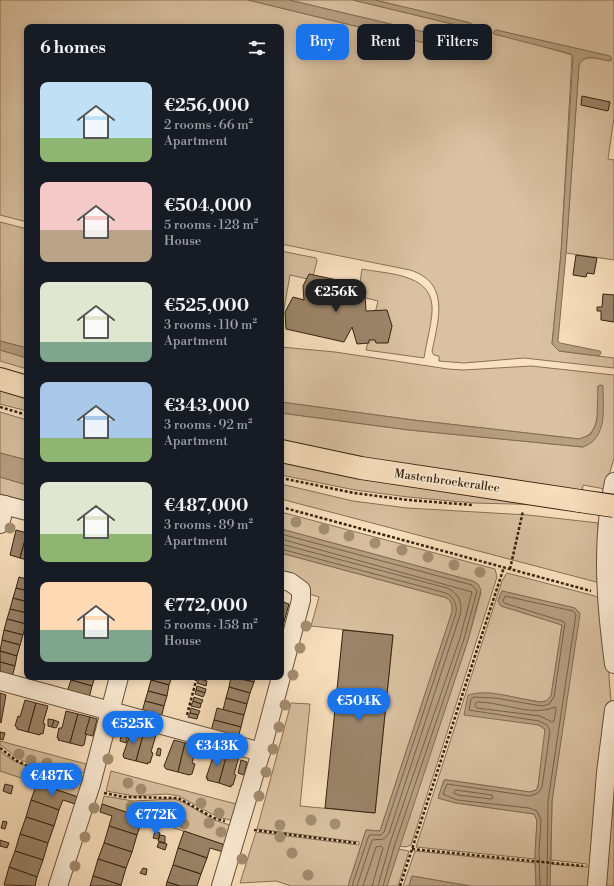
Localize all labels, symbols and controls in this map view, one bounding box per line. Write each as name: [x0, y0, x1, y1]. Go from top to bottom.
chip: Buy: [296, 24, 349, 60]
chip: Rent: [357, 24, 415, 60]
chip: Filters: [423, 24, 492, 60]
text: 6 homes: [40, 37, 106, 59]
icon: filters: [246, 37, 268, 59]
text: €256,000: [164, 95, 249, 117]
icon: home: [72, 98, 120, 146]
text: 2 rooms · 66 m²: [164, 117, 253, 133]
text: Apartment: [164, 133, 228, 149]
text: €504,000: [164, 195, 252, 217]
icon: home: [72, 198, 120, 246]
text: 5 rooms · 128 m²: [164, 217, 258, 233]
text: House: [164, 233, 201, 249]
pin: €256K: [308, 279, 364, 313]
text: €256K: [314, 284, 358, 300]
text: €525,000: [164, 295, 249, 317]
icon: home: [72, 298, 120, 346]
text: 3 rooms · 110 m²: [164, 317, 257, 333]
text: Apartment: [164, 333, 228, 349]
text: €343,000: [164, 395, 250, 417]
icon: home: [72, 398, 120, 446]
text: 3 rooms · 92 m²: [164, 417, 252, 433]
text: Apartment: [164, 433, 228, 449]
street label: Mastenbroekerallee: [393, 466, 501, 496]
text: €487,000: [164, 495, 248, 517]
icon: home: [72, 498, 120, 546]
text: 3 rooms · 89 m²: [164, 517, 253, 533]
text: Apartment: [164, 533, 228, 549]
text: €772,000: [164, 595, 248, 617]
icon: home: [72, 598, 120, 646]
text: 5 rooms · 158 m²: [164, 617, 258, 633]
text: House: [164, 633, 201, 649]
pin: €504K: [331, 688, 387, 722]
text: €504K: [336, 693, 382, 709]
pin: €525K: [105, 711, 161, 745]
text: €525K: [111, 716, 155, 732]
pin: €343K: [189, 733, 245, 767]
text: €343K: [195, 738, 239, 754]
pin: €487K: [24, 763, 80, 797]
text: €487K: [30, 768, 74, 784]
pin: €772K: [128, 802, 184, 836]
text: €772K: [135, 807, 177, 823]

